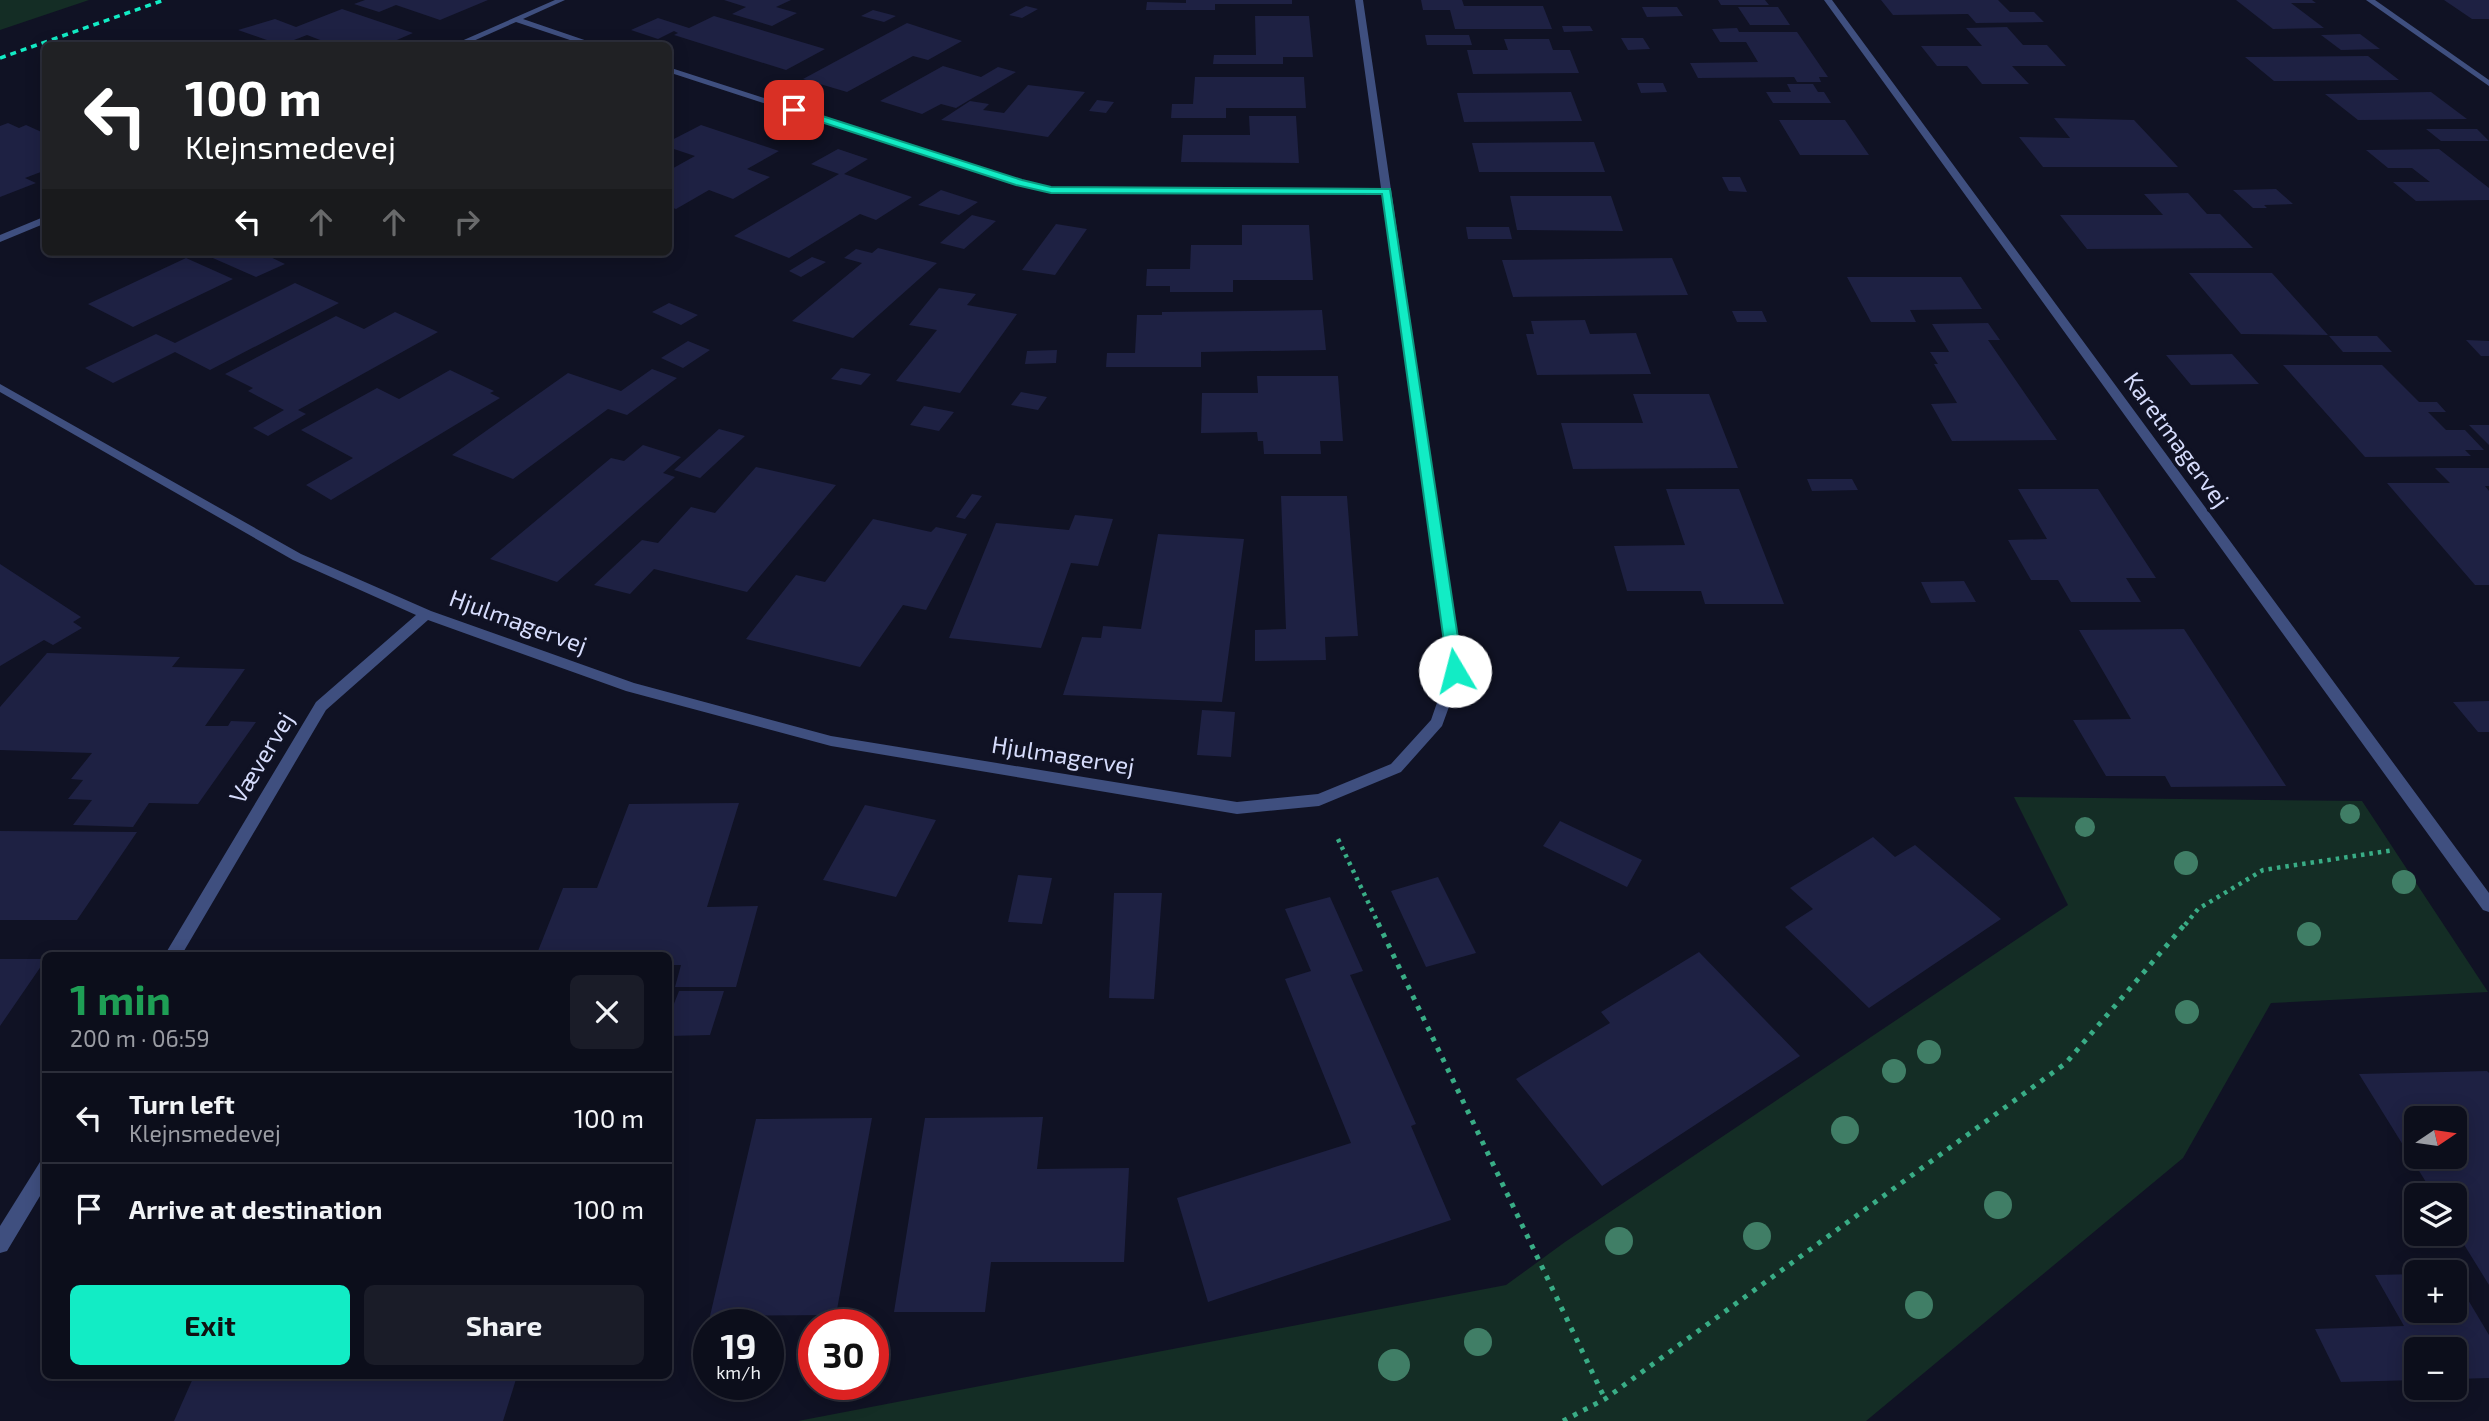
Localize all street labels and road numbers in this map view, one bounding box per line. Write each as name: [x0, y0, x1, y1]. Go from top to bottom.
street label: Karetmagervej: [2118, 366, 2236, 512]
street label: Hjulmagervej: [446, 582, 591, 659]
street label: Vævervej: [222, 706, 299, 808]
street label: Hjulmagervej: [990, 729, 1137, 780]

